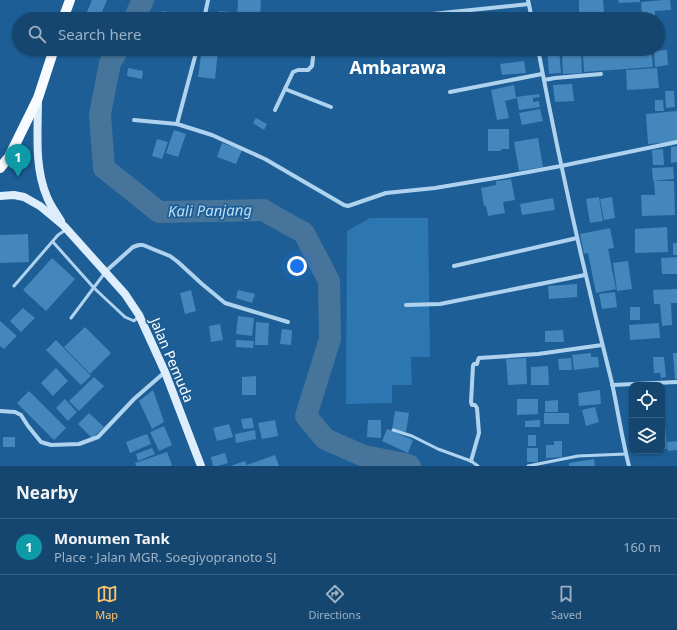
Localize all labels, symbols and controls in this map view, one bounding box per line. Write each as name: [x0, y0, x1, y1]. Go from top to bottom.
search box: [12, 12, 665, 56]
icon: search: [26, 23, 48, 45]
text: Search here: [58, 24, 141, 44]
district label: Ambarawa: [350, 55, 446, 79]
pin: 1: [5, 144, 31, 177]
water label: Kali Panjang: [168, 199, 252, 221]
your location: [287, 256, 307, 276]
street label: Jalan Pemuda: [145, 313, 199, 405]
map controls: [629, 382, 665, 454]
button: locate: [629, 382, 665, 418]
button: layers: [629, 418, 665, 454]
text: Nearby: [16, 481, 78, 504]
text: Monumen Tank: [54, 528, 170, 548]
text: 1: [25, 538, 33, 556]
text: 160 m: [623, 538, 661, 556]
text: Place · Jalan MGR. Soegiyopranoto SJ: [54, 548, 277, 566]
tab: Map: [95, 583, 118, 622]
tab: Directions: [308, 583, 361, 622]
tab: Saved: [551, 583, 582, 622]

